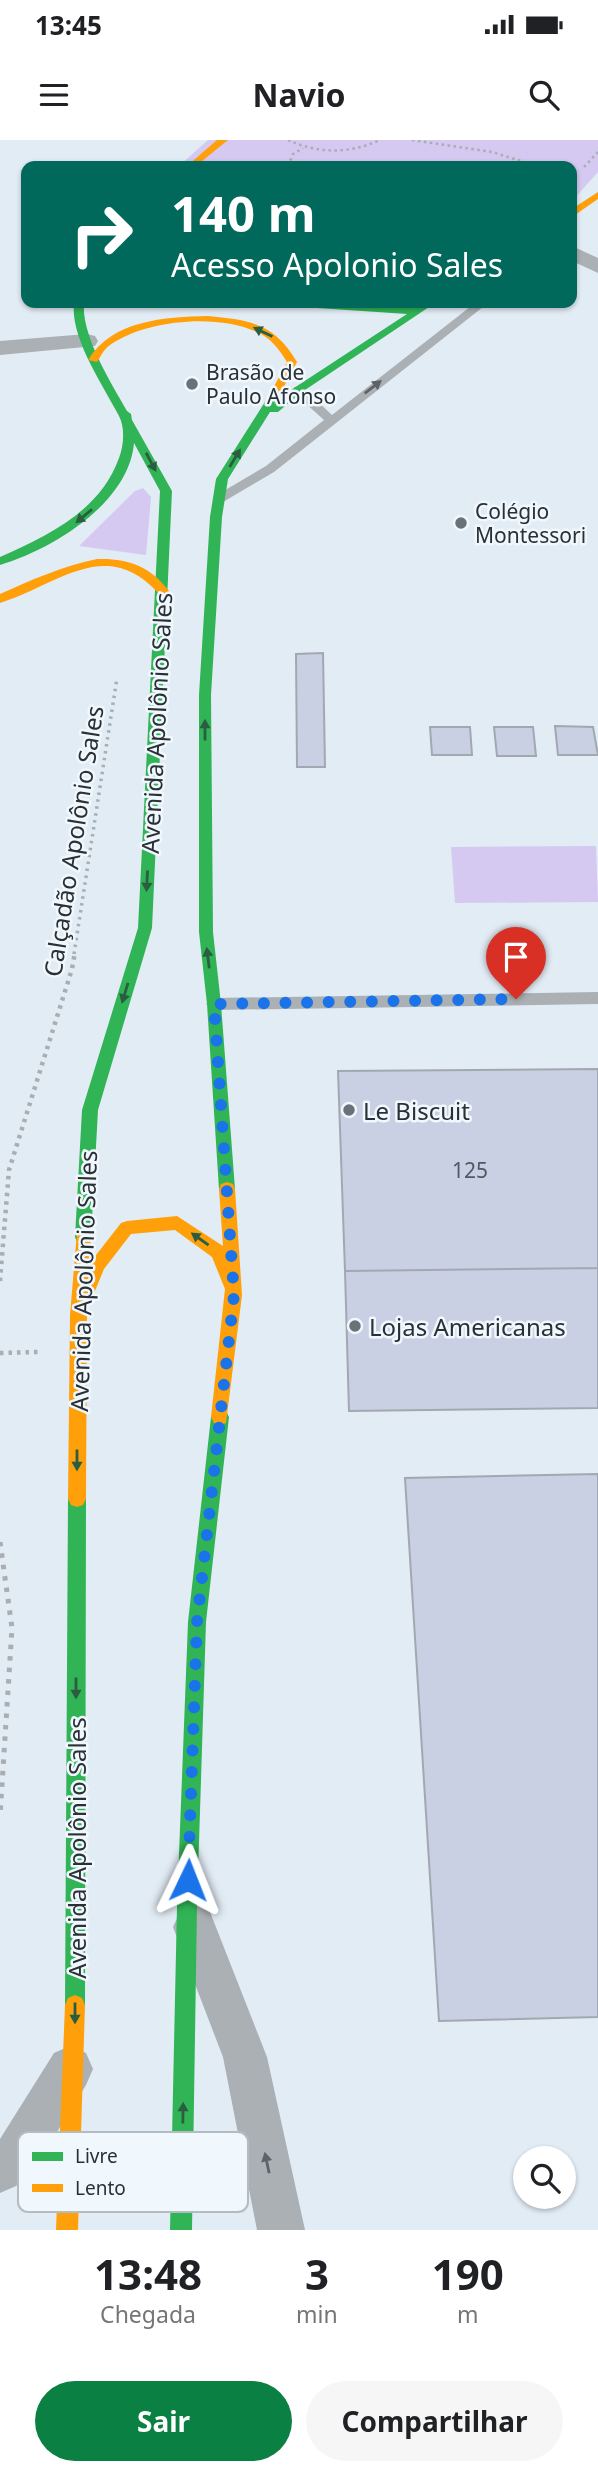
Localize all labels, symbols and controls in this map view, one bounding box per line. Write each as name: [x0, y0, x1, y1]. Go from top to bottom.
text: 13:45: [35, 7, 102, 43]
text: Navio: [252, 73, 346, 116]
icon: menu: [35, 76, 73, 114]
icon: search: [525, 76, 563, 114]
text: 140 m: [171, 180, 316, 246]
icon: right: [56, 189, 147, 280]
text: Acesso Apolonio Sales: [171, 243, 503, 286]
one-way arrow: [253, 326, 273, 337]
place label: Brasão de Paulo Afonso: [206, 358, 336, 410]
marker: Brasão de Paulo Afonso: [184, 376, 200, 392]
one-way arrow: [364, 381, 382, 395]
one-way arrow: [229, 449, 241, 468]
one-way arrow: [145, 452, 156, 472]
place label: Colégio Montessori: [475, 497, 586, 549]
one-way arrow: [75, 508, 92, 523]
marker: Colégio Montessori: [453, 515, 469, 531]
street label: Avenida Apolônio Sales: [133, 592, 179, 854]
street label: Calçadão Apolônio Sales: [35, 703, 111, 979]
one-way arrow: [199, 719, 211, 741]
one-way arrow: [141, 870, 152, 892]
pin: [486, 927, 546, 999]
icon: arrive: [497, 938, 535, 976]
one-way arrow: [203, 946, 214, 968]
one-way arrow: [119, 983, 129, 1004]
place label: Le Biscuit: [363, 1094, 470, 1127]
marker: Le Biscuit: [341, 1102, 357, 1118]
street label: Avenida Apolônio Sales: [62, 1150, 104, 1412]
house number: 125: [452, 1156, 488, 1184]
one-way arrow: [191, 1232, 209, 1246]
place label: Lojas Americanas: [369, 1310, 566, 1343]
marker: Lojas Americanas: [347, 1318, 363, 1334]
one-way arrow: [71, 1450, 83, 1472]
one-way arrow: [70, 1677, 82, 1699]
street label: Avenida Apolônio Sales: [60, 1717, 93, 1979]
position arrow: [151, 1843, 225, 1917]
one-way arrow: [69, 2003, 81, 2025]
one-way arrow: [177, 2102, 189, 2124]
legend: [18, 2132, 248, 2212]
text: Livre: [75, 2143, 118, 2169]
map controls: [513, 2146, 576, 2209]
button: search: [513, 2146, 576, 2209]
one-way arrow: [262, 2152, 273, 2174]
text: Lento: [75, 2175, 126, 2201]
text: 13:48: [94, 2245, 202, 2302]
text: 3: [305, 2245, 329, 2302]
text: 190: [432, 2245, 504, 2302]
text: Chegada: [100, 2298, 196, 2330]
text: min: [296, 2298, 338, 2330]
text: m: [457, 2298, 479, 2330]
button: Sair: [35, 2381, 292, 2461]
button: Compartilhar: [306, 2381, 563, 2461]

